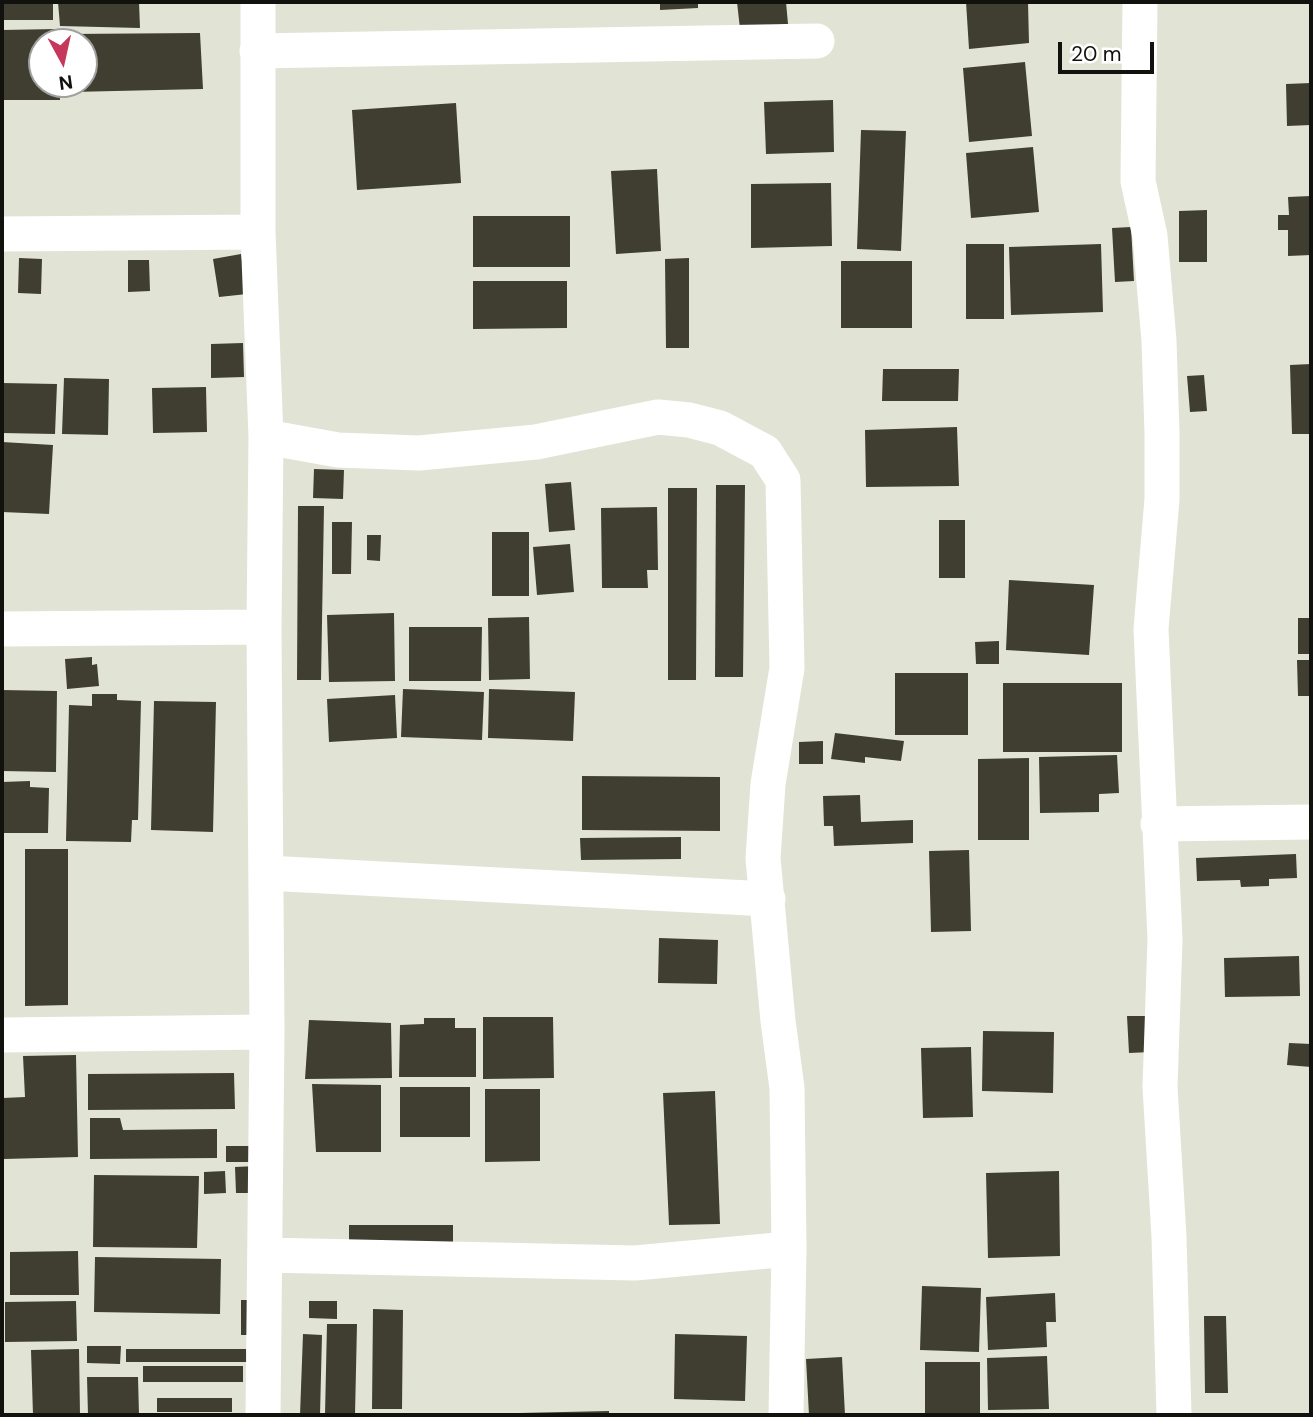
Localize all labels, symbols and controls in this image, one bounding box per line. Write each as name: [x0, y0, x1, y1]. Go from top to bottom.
north arrow: [28, 28, 98, 98]
scale bar: [1061, 28, 1157, 72]
text: 20 m: [1071, 40, 1122, 68]
text: N: [57, 69, 74, 96]

